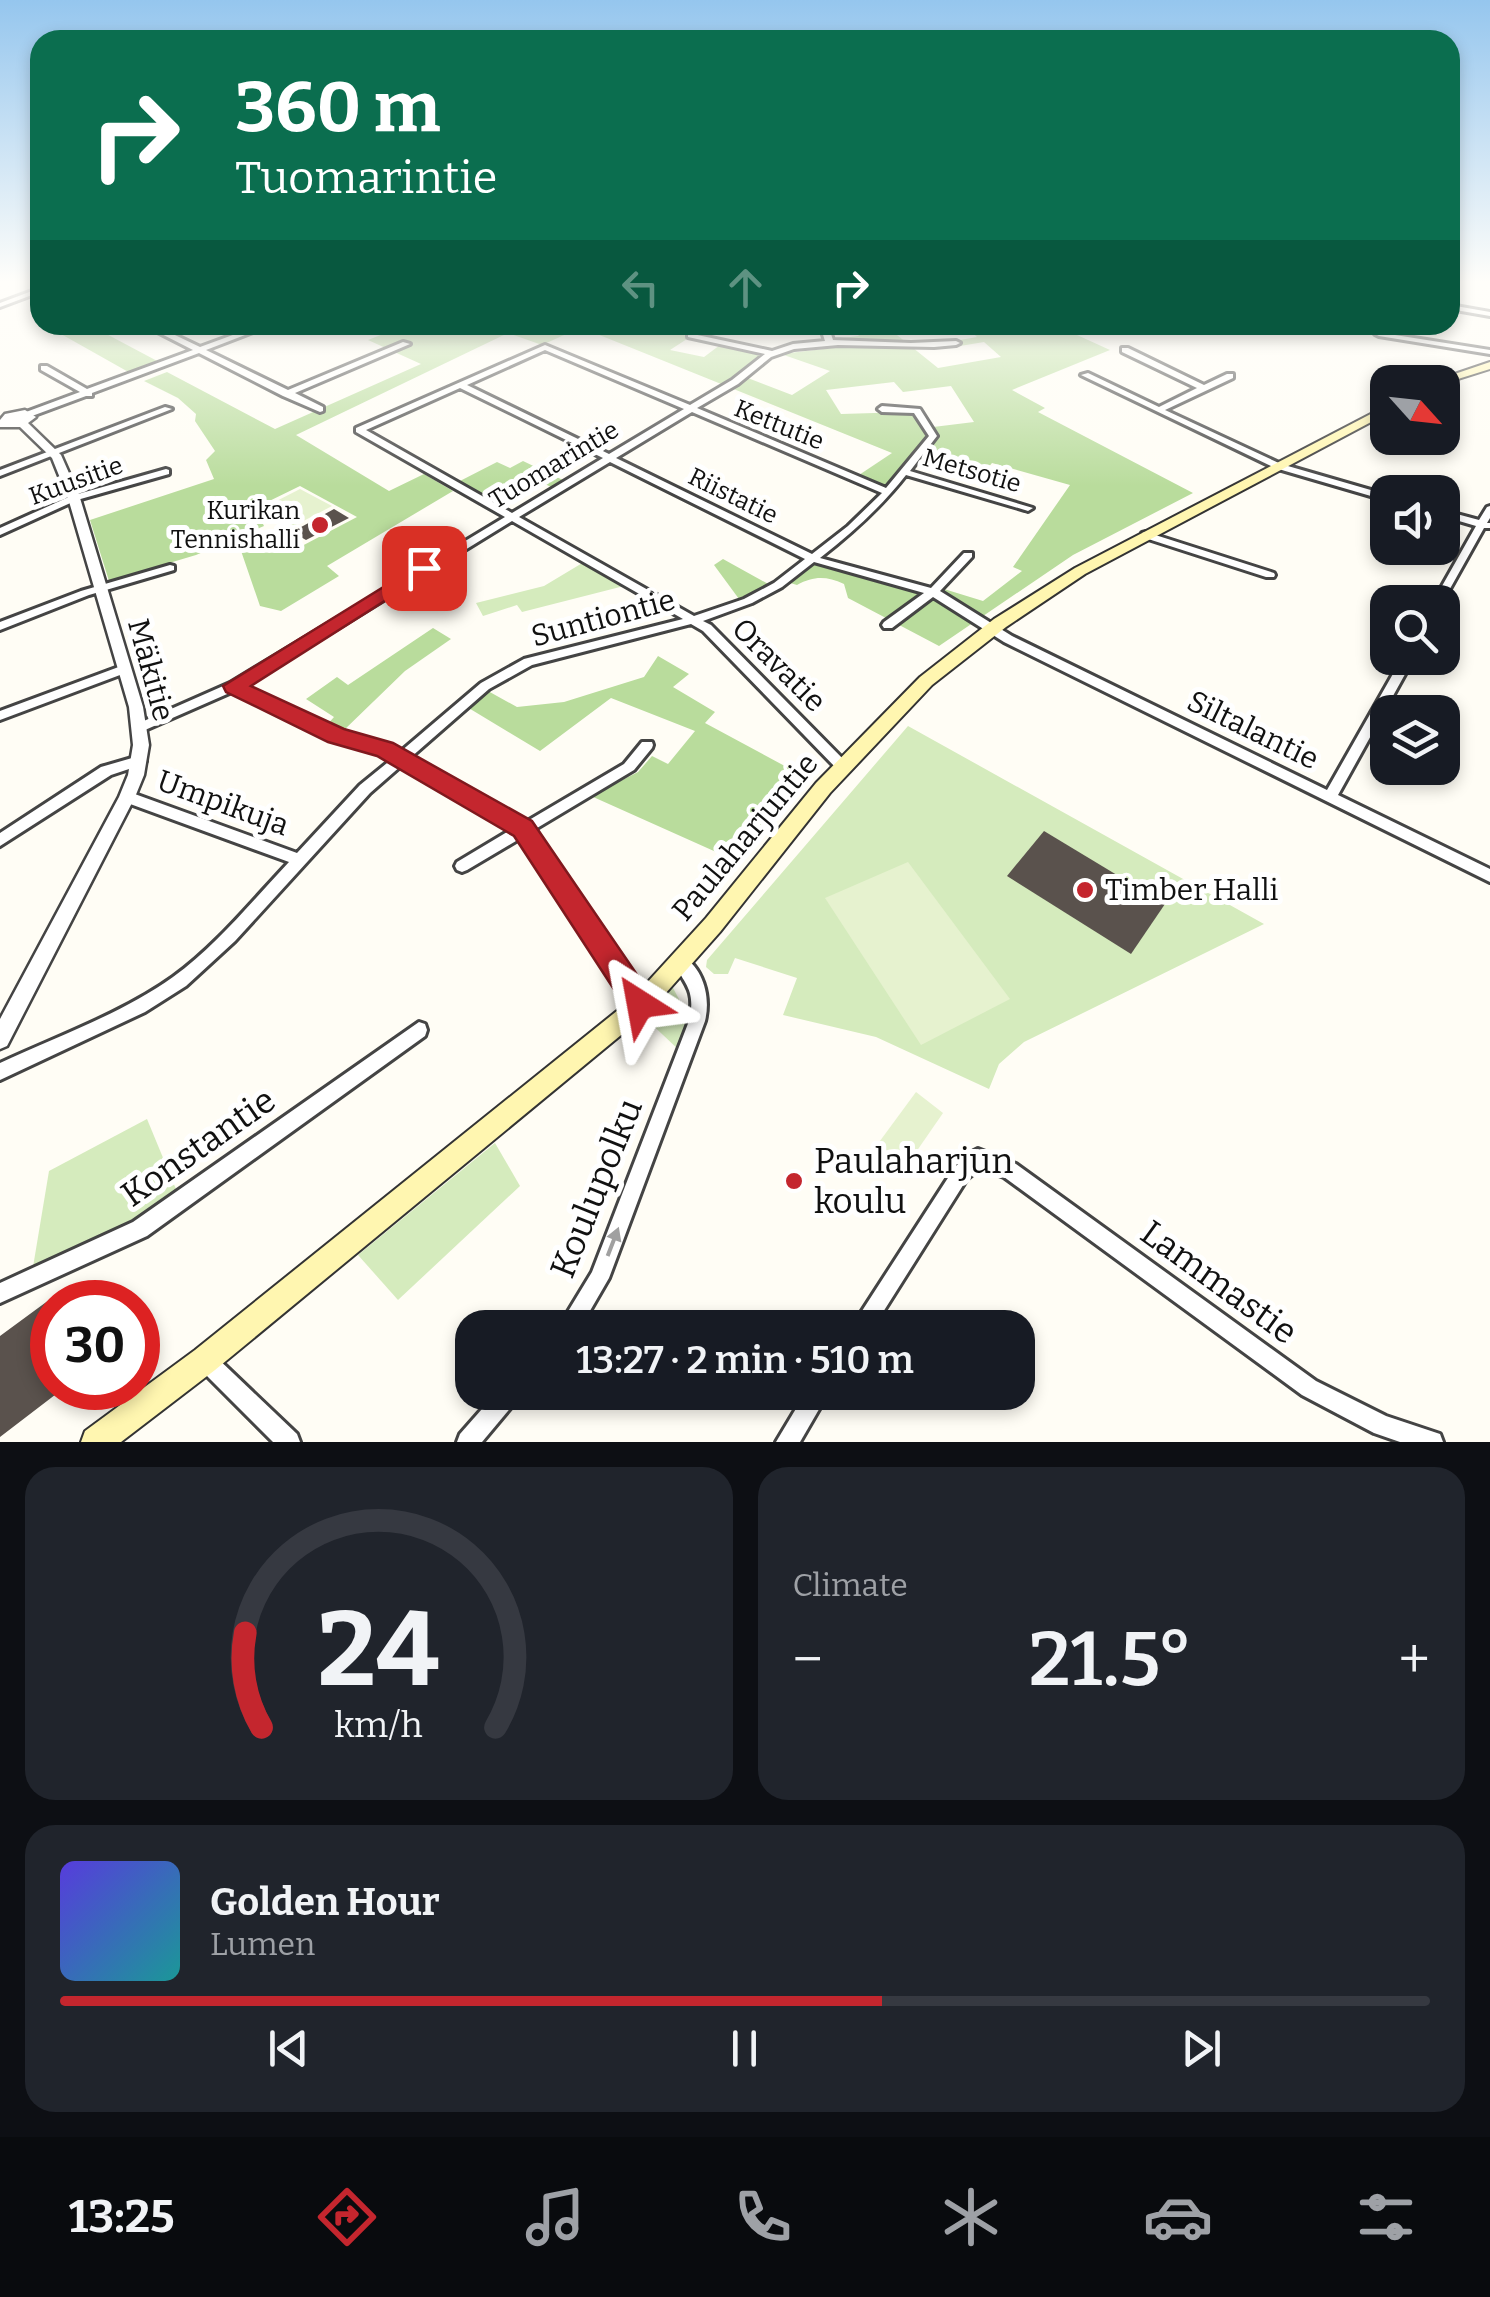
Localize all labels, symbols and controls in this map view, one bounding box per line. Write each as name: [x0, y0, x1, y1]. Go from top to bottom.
text: 360 m: [235, 66, 441, 150]
icon: right: [70, 70, 200, 200]
text: Tuomarintie: [235, 151, 497, 205]
icon: left: [613, 260, 668, 315]
icon: ahead: [718, 260, 773, 315]
icon: right: [823, 260, 878, 315]
north arrow: [1370, 365, 1460, 455]
map controls: [1370, 365, 1460, 785]
street label: Kettutie: [730, 393, 828, 457]
street label: Tuomarintie: [484, 415, 624, 515]
street label: Metsotie: [919, 443, 1025, 499]
street label: Kuusitie: [25, 450, 127, 512]
street label: Riistatie: [683, 462, 783, 530]
button: sound: [1370, 475, 1460, 565]
place label: Kurikan Tennishalli: [171, 496, 300, 555]
marker: Kurikan Tennishalli: [309, 514, 331, 536]
pin: [382, 526, 467, 611]
icon: arrive: [397, 541, 452, 596]
street label: Suntiontie: [527, 582, 679, 654]
button: search: [1370, 585, 1460, 675]
street label: Oravatie: [725, 611, 833, 719]
street label: Mäkitie: [120, 615, 182, 725]
street label: Siltalantie: [1182, 683, 1324, 777]
button: layers: [1370, 695, 1460, 785]
street label: Paulaharjuntie: [665, 746, 825, 928]
street label: Umpikuja: [152, 763, 294, 843]
place label: Timber Halli: [1105, 872, 1279, 908]
marker: Timber Halli: [1074, 879, 1096, 901]
position arrow: [588, 952, 692, 1056]
street label: Konstantie: [113, 1079, 283, 1215]
street label: Koulupolku: [541, 1092, 651, 1284]
place label: Paulaharjun koulu: [814, 1140, 1013, 1222]
marker: Paulaharjun koulu: [783, 1170, 805, 1192]
street label: Lammastie: [1133, 1211, 1305, 1353]
one-way arrow: [606, 1227, 621, 1257]
speed limit sign: 30: [30, 1280, 160, 1410]
text: 13:27 · 2 min · 510 m: [576, 1337, 914, 1383]
text: Climate: [793, 1566, 908, 1604]
text: 24: [318, 1588, 440, 1713]
text: 21.5°: [1029, 1615, 1193, 1705]
text: −: [793, 1627, 823, 1693]
text: +: [1399, 1627, 1430, 1693]
text: km/h: [335, 1704, 423, 1746]
text: Golden Hour: [210, 1879, 440, 1925]
text: Lumen: [210, 1925, 315, 1963]
icon: previous: [261, 2021, 316, 2076]
icon: pause: [717, 2021, 772, 2076]
icon: next: [1174, 2021, 1229, 2076]
icon: directions: [312, 2182, 382, 2252]
icon: music: [520, 2182, 590, 2252]
icon: phone: [728, 2182, 798, 2252]
icon: climate: [936, 2182, 1006, 2252]
icon: car: [1143, 2182, 1213, 2252]
icon: filters: [1351, 2182, 1421, 2252]
text: 13:25: [69, 2190, 175, 2244]

